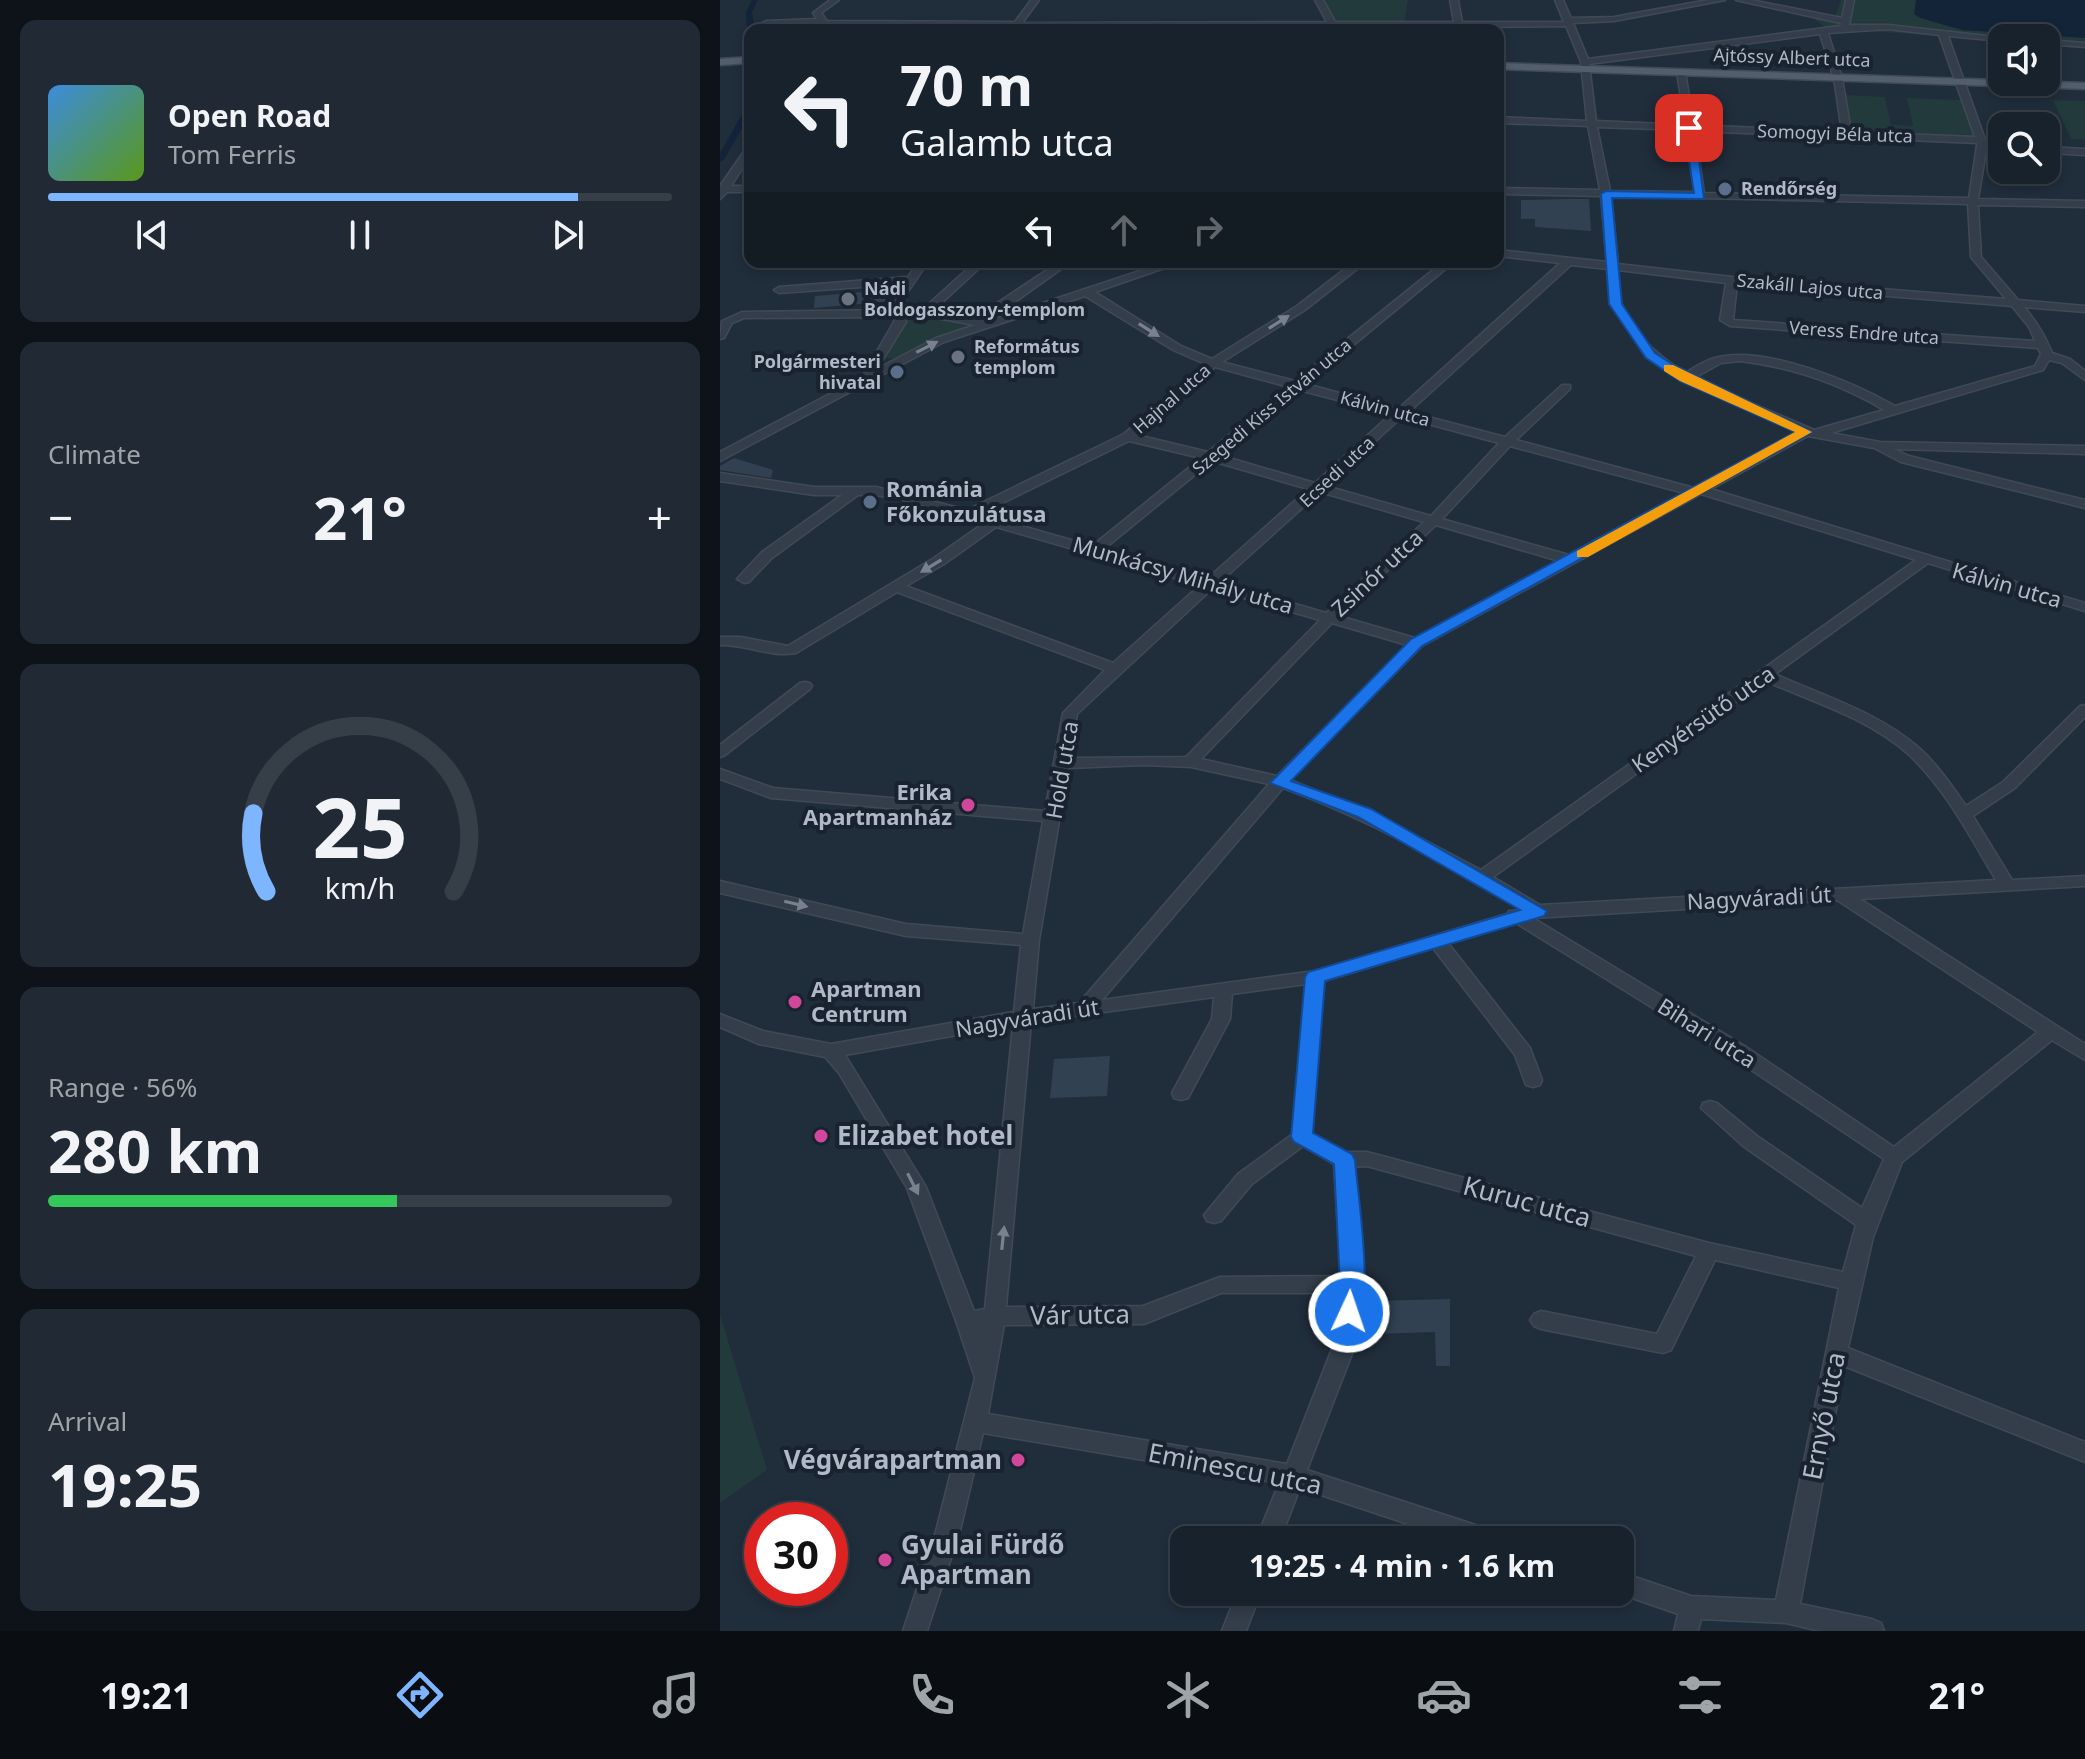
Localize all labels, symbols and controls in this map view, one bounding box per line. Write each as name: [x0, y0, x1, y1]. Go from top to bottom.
map controls: [1988, 24, 2060, 184]
button: sound: [1988, 24, 2060, 96]
street label: Ajtóssy Albert utca: [1713, 42, 1871, 72]
text: 70 m: [900, 46, 1033, 122]
icon: left: [768, 56, 872, 160]
pin: [1655, 94, 1723, 162]
text: Open Road: [168, 95, 331, 136]
icon: arrive: [1667, 106, 1711, 150]
button: search: [1988, 112, 2060, 184]
text: Galamb utca: [900, 118, 1114, 167]
street label: Somogyi Béla utca: [1757, 118, 1913, 148]
text: Tom Ferris: [168, 136, 296, 172]
place label: Rendőrség: [1741, 176, 1837, 200]
marker: Rendőrség: [1716, 180, 1734, 198]
icon: left: [1018, 208, 1062, 252]
icon: ahead: [1102, 208, 1146, 252]
icon: right: [1186, 208, 1230, 252]
icon: previous: [130, 213, 174, 257]
icon: pause: [338, 213, 382, 257]
icon: next: [546, 213, 590, 257]
street label: Szakáll Lajos utca: [1736, 268, 1884, 304]
place label: Nádi Boldogasszony-templom: [864, 276, 1085, 321]
marker: Nádi Boldogasszony-templom: [839, 290, 857, 308]
one-way arrow: [1269, 314, 1290, 329]
street label: Veress Endre utca: [1788, 315, 1940, 349]
one-way arrow: [1138, 323, 1160, 337]
street label: Szegedi Kiss István utca: [1187, 333, 1356, 480]
place label: Református templom: [974, 334, 1080, 379]
one-way arrow: [915, 340, 938, 353]
marker: Református templom: [949, 348, 967, 366]
place label: Polgármesteri hivatal: [754, 349, 881, 394]
street label: Hajnal utca: [1128, 358, 1215, 438]
marker: Polgármesteri hivatal: [888, 363, 906, 381]
street label: Kálvin utca: [1338, 385, 1433, 432]
street label: Ecsedi utca: [1294, 430, 1379, 512]
text: Climate: [48, 436, 141, 472]
place label: Románia Főkonzulátusa: [886, 473, 1046, 528]
text: 21°: [313, 476, 407, 558]
text: −: [48, 487, 73, 547]
text: +: [647, 487, 672, 547]
marker: Románia Főkonzulátusa: [861, 493, 879, 511]
street label: Zsinór utca: [1324, 522, 1429, 622]
street label: Munkácsy Mihály utca: [1070, 528, 1297, 620]
street label: Kálvin utca: [1949, 554, 2065, 614]
one-way arrow: [920, 559, 942, 573]
street label: Kenyérsütő utca: [1625, 658, 1780, 779]
street label: Hold utca: [1038, 718, 1084, 821]
text: 25: [312, 768, 408, 881]
place label: Erika Apartmanház: [803, 776, 952, 831]
marker: Erika Apartmanház: [959, 796, 977, 814]
text: km/h: [325, 868, 395, 907]
street label: Nagyváradi út: [1686, 878, 1832, 916]
one-way arrow: [784, 898, 809, 911]
place label: Apartman Centrum: [811, 973, 922, 1028]
street label: Bihari utca: [1653, 990, 1762, 1074]
street label: Nagyváradi út: [953, 991, 1101, 1043]
marker: Apartman Centrum: [786, 993, 804, 1011]
text: Range · 56%: [48, 1069, 197, 1105]
text: 280 km: [48, 1109, 262, 1191]
place label: Elizabet hotel: [837, 1117, 1013, 1153]
marker: Elizabet hotel: [812, 1127, 830, 1145]
street label: Kuruc utca: [1459, 1167, 1595, 1235]
one-way arrow: [907, 1173, 920, 1196]
one-way arrow: [996, 1225, 1009, 1250]
position arrow: [1307, 1270, 1391, 1354]
street label: Vár utca: [1030, 1295, 1130, 1333]
street label: Ernyő utca: [1793, 1349, 1853, 1483]
text: Arrival: [48, 1403, 127, 1439]
street label: Eminescu utca: [1145, 1434, 1325, 1503]
place label: Végvárapartman: [784, 1441, 1002, 1477]
text: 19:25: [48, 1443, 202, 1525]
marker: Végvárapartman: [1009, 1451, 1027, 1469]
speed limit sign: 30: [744, 1502, 848, 1606]
place label: Gyulai Fürdő Apartman: [901, 1526, 1064, 1592]
text: 19:25 · 4 min · 1.6 km: [1249, 1545, 1555, 1586]
marker: Gyulai Fürdő Apartman: [876, 1551, 894, 1569]
icon: directions: [392, 1667, 448, 1723]
icon: music: [648, 1667, 704, 1723]
icon: phone: [904, 1667, 960, 1723]
icon: climate: [1160, 1667, 1216, 1723]
icon: car: [1416, 1667, 1472, 1723]
icon: filters: [1672, 1667, 1728, 1723]
text: 19:21: [100, 1671, 192, 1720]
text: 21°: [1928, 1671, 1985, 1720]

